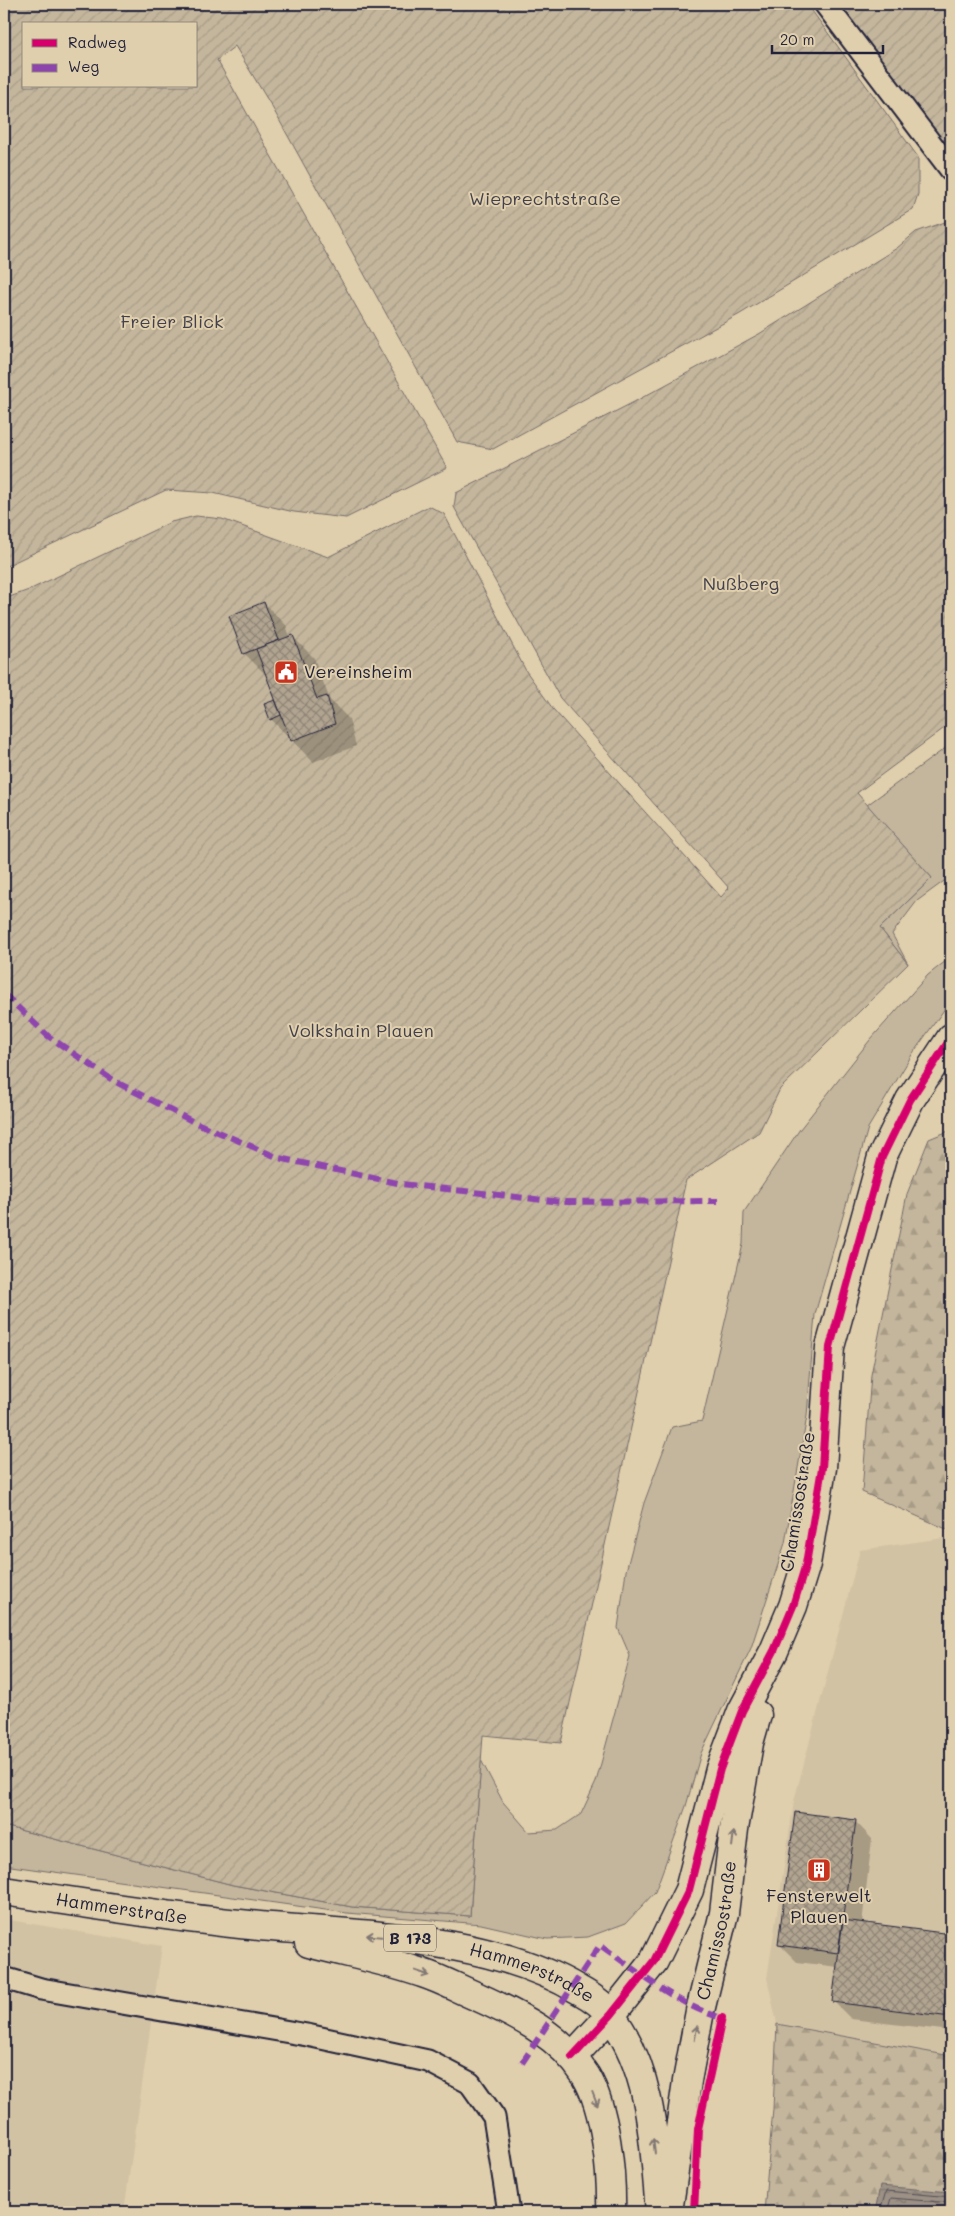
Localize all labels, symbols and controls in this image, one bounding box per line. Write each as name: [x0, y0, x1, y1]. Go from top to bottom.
legend: [22, 22, 198, 88]
scale bar: [772, 22, 884, 54]
text: 20 m: [780, 29, 814, 49]
text: Radweg: [68, 32, 126, 52]
text: Weg: [68, 56, 99, 76]
park label: Wieprechtstraße: [469, 186, 621, 210]
park label: Freier Blick: [120, 309, 224, 333]
park label: Nußberg: [703, 571, 779, 595]
public building icon: Vereinsheim: [273, 659, 299, 685]
place label: Vereinsheim: [304, 659, 412, 683]
park label: Volkshain Plauen: [288, 1018, 434, 1042]
street label: Chamissostraße: [774, 1430, 820, 1574]
one-way arrow: [728, 1832, 738, 1848]
building icon: Fensterwelt Plauen: [806, 1857, 832, 1883]
street label: Chamissostraße: [690, 1859, 741, 2002]
place label: Fensterwelt Plauen: [766, 1883, 872, 1928]
street label: Hammerstraße: [54, 1886, 189, 1929]
road number: B 173: [384, 1925, 436, 1952]
one-way arrow: [366, 1931, 382, 1940]
street label: Hammerstraße: [467, 1937, 599, 2007]
one-way arrow: [413, 1969, 429, 1978]
one-way arrow: [691, 2026, 701, 2042]
one-way arrow: [591, 2091, 601, 2106]
one-way arrow: [648, 2139, 658, 2155]

